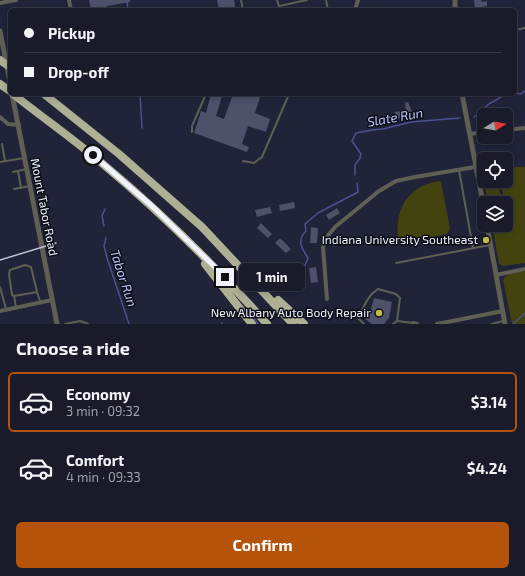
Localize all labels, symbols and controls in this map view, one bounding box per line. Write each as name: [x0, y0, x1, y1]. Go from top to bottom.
text: Pickup: [48, 24, 95, 42]
text: Drop-off: [48, 63, 109, 81]
water label: Slate Run: [366, 104, 424, 130]
north arrow: [477, 108, 513, 144]
map controls: [477, 108, 513, 232]
route start: [84, 146, 102, 164]
button: locate: [477, 152, 513, 188]
street label: Mount Tabor Road: [29, 157, 61, 257]
button: layers: [477, 196, 513, 232]
place label: Indiana University Southeast: [322, 232, 478, 246]
marker: Indiana University Southeast: [481, 235, 491, 245]
water label: Tabor Run: [107, 247, 141, 309]
callout: 1 min: [239, 263, 305, 291]
route end: [216, 268, 234, 286]
text: 1 min: [256, 269, 288, 285]
place label: New Albany Auto Body Repair: [211, 305, 371, 319]
marker: New Albany Auto Body Repair: [374, 308, 384, 318]
text: Choose a ride: [16, 337, 130, 359]
icon: car: [18, 384, 54, 420]
text: Economy: [66, 385, 131, 403]
text: $3.14: [471, 393, 507, 411]
text: 3 min · 09:32: [66, 403, 140, 419]
icon: car: [18, 450, 54, 486]
text: Comfort: [66, 451, 124, 469]
text: $4.24: [467, 459, 507, 477]
text: 4 min · 09:33: [66, 469, 141, 485]
button: Confirm: [16, 522, 509, 568]

